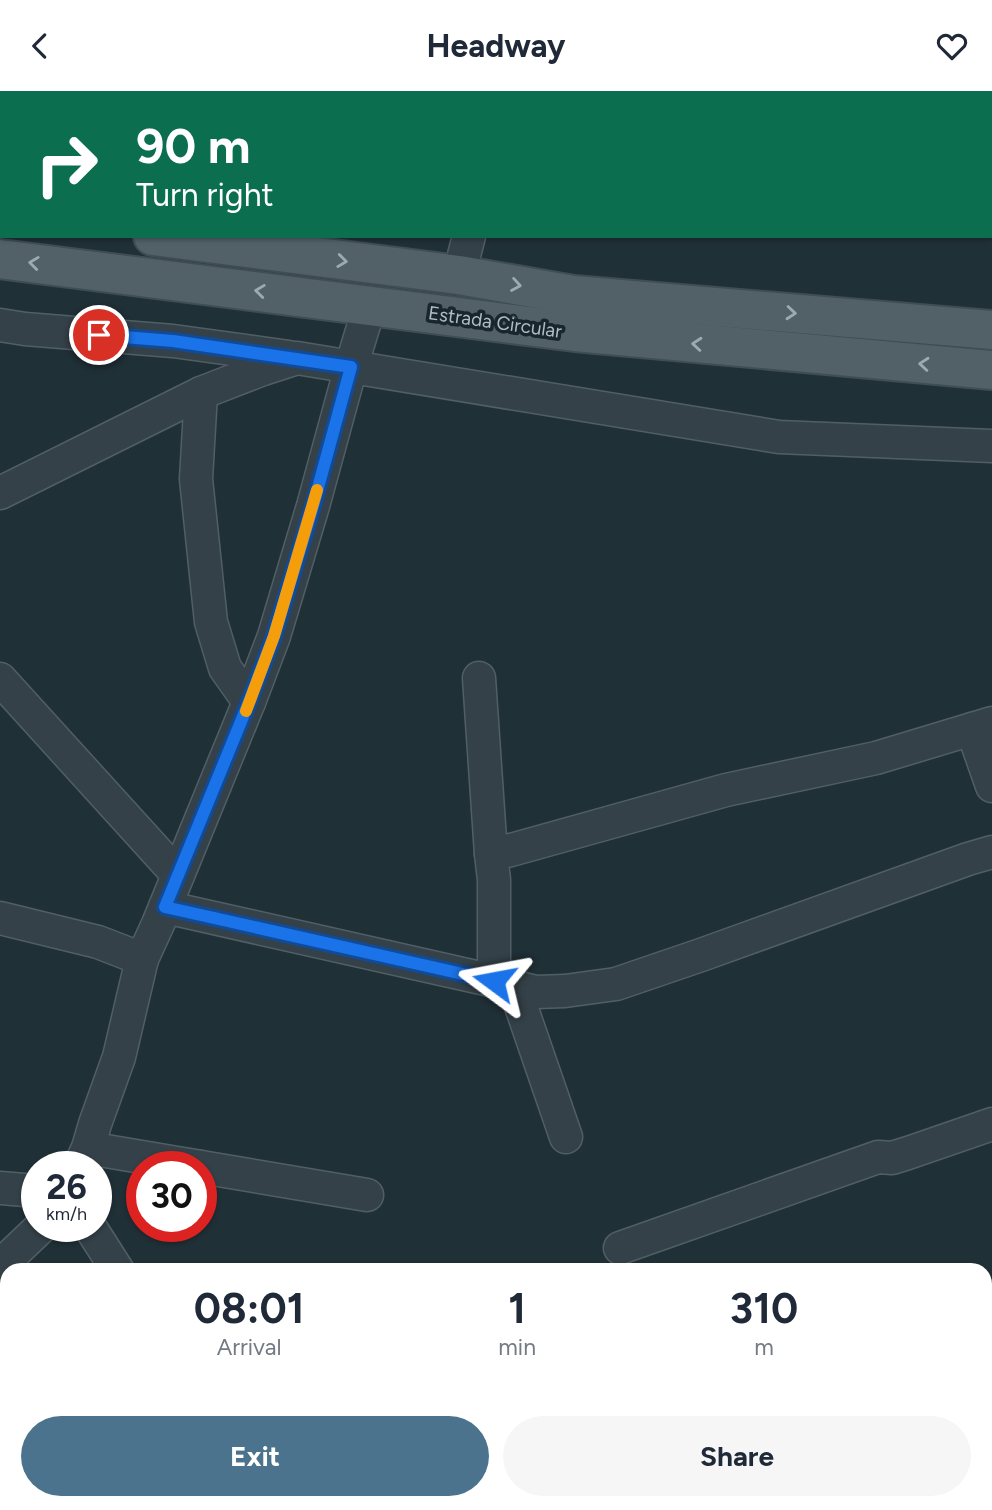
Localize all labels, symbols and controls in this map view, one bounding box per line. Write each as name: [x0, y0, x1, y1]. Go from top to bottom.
icon: back: [21, 27, 59, 65]
text: Headway: [426, 27, 566, 65]
icon: heart: [933, 27, 971, 65]
text: 90 m: [136, 116, 251, 175]
icon: right: [21, 119, 112, 210]
text: Turn right: [136, 176, 274, 214]
one-way arrow: [336, 253, 348, 268]
one-way arrow: [28, 255, 40, 270]
one-way arrow: [510, 277, 522, 292]
one-way arrow: [254, 284, 266, 299]
street label: Estrada Circular: [427, 301, 564, 343]
pin: [69, 305, 129, 365]
one-way arrow: [786, 305, 797, 320]
icon: arrive: [80, 316, 118, 354]
one-way arrow: [692, 336, 703, 351]
one-way arrow: [918, 357, 929, 372]
position arrow: [457, 944, 531, 1018]
speed limit sign: 30: [126, 1151, 217, 1242]
text: 26: [46, 1166, 87, 1208]
text: km/h: [46, 1203, 87, 1225]
text: 08:01: [194, 1283, 304, 1334]
text: 1: [508, 1283, 526, 1334]
text: 310: [730, 1283, 798, 1334]
text: Arrival: [217, 1333, 282, 1361]
text: min: [498, 1333, 536, 1361]
text: m: [754, 1333, 774, 1361]
button: Exit: [21, 1416, 489, 1496]
button: Share: [503, 1416, 971, 1496]

